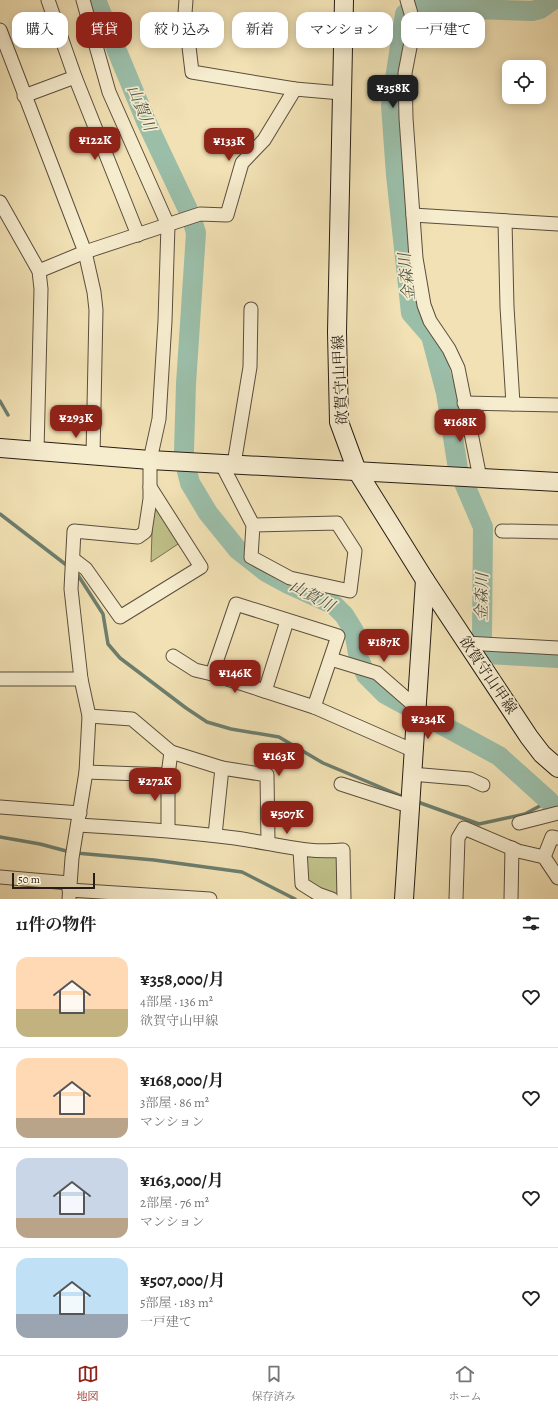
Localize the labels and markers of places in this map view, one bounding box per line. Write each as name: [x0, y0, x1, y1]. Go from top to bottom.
pin: ¥358K: [365, 75, 421, 109]
pin: ¥122K: [67, 127, 123, 161]
pin: ¥133K: [201, 128, 257, 162]
pin: ¥293K: [48, 405, 104, 439]
pin: ¥168K: [432, 409, 488, 443]
pin: ¥187K: [356, 629, 412, 663]
pin: ¥146K: [207, 660, 263, 694]
pin: ¥234K: [400, 706, 456, 740]
pin: ¥163K: [251, 743, 307, 777]
pin: ¥272K: [127, 768, 183, 802]
pin: ¥507K: [259, 801, 315, 835]

